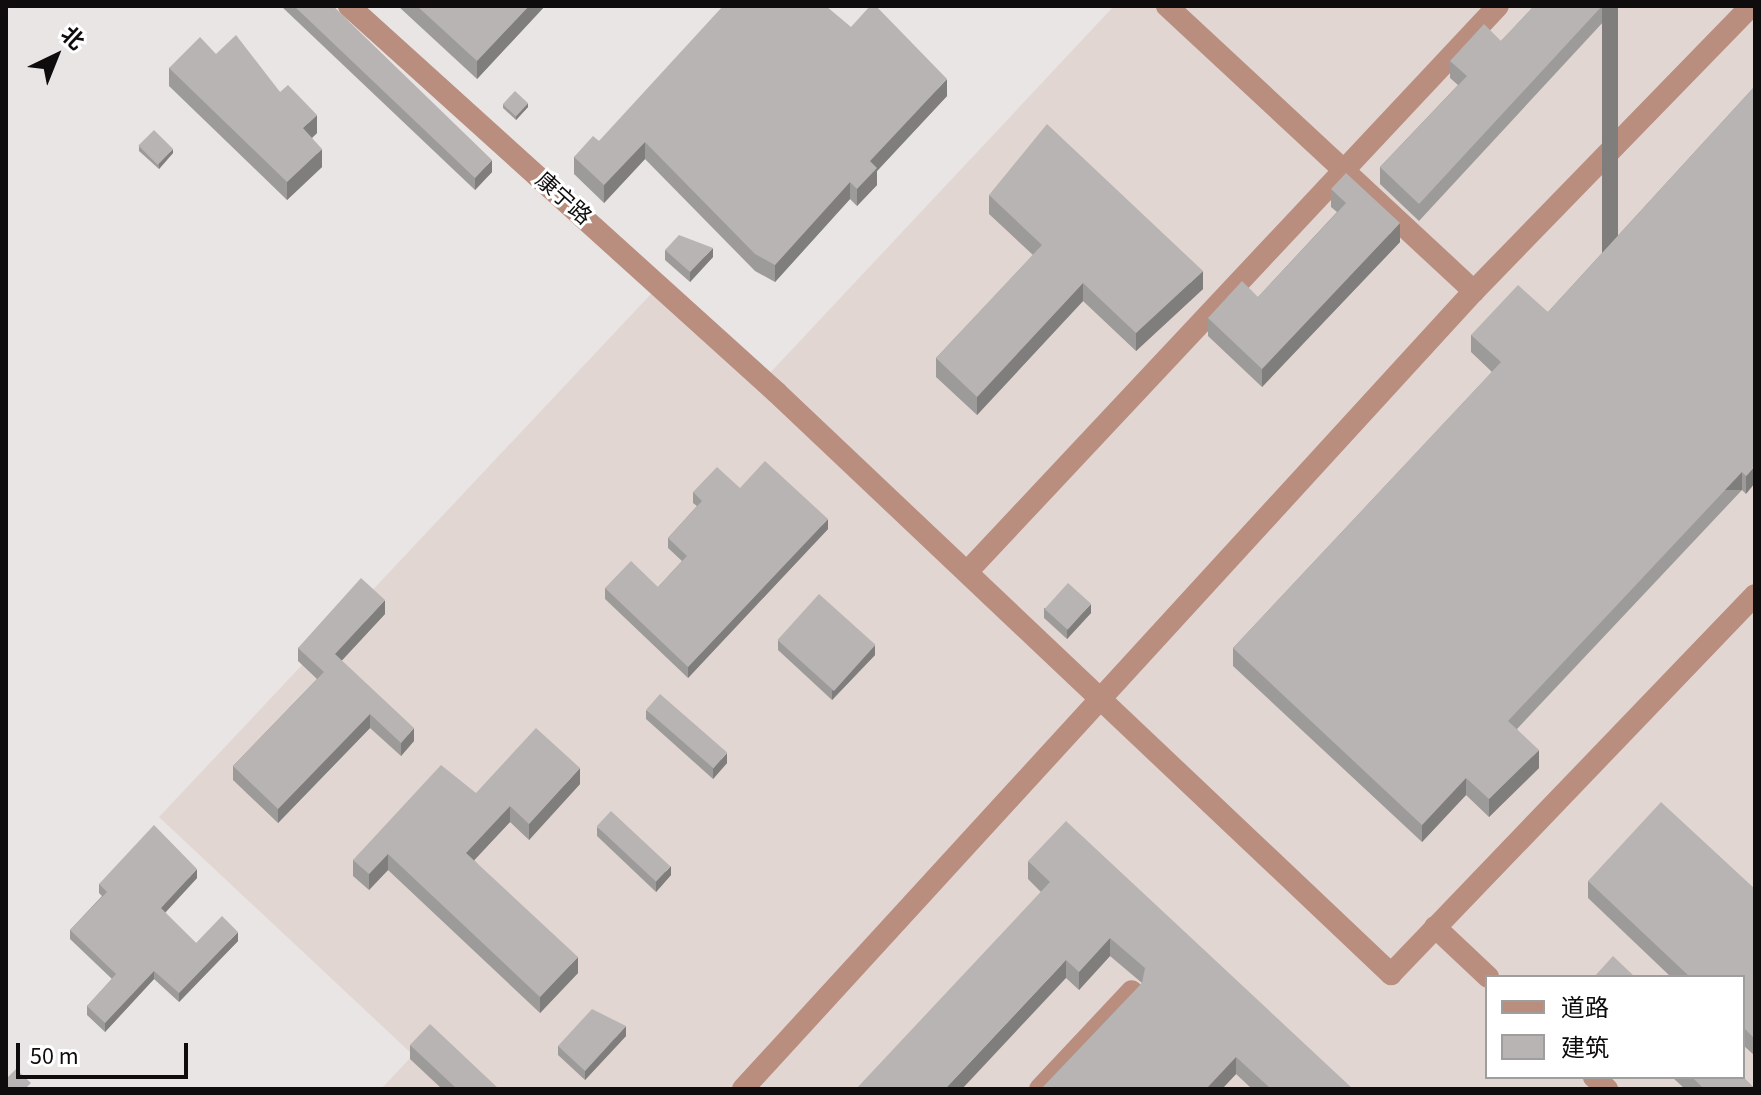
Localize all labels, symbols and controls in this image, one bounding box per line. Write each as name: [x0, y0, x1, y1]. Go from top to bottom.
north arrow: [16, 16, 96, 96]
text: 北: [53, 19, 91, 58]
street label: 康宁路: [530, 167, 596, 231]
legend: [1485, 975, 1745, 1079]
text: 道路: [1561, 991, 1609, 1026]
scale bar: [20, 1027, 192, 1077]
text: 建筑: [1561, 1031, 1609, 1066]
text: 50 m: [30, 1039, 79, 1074]

